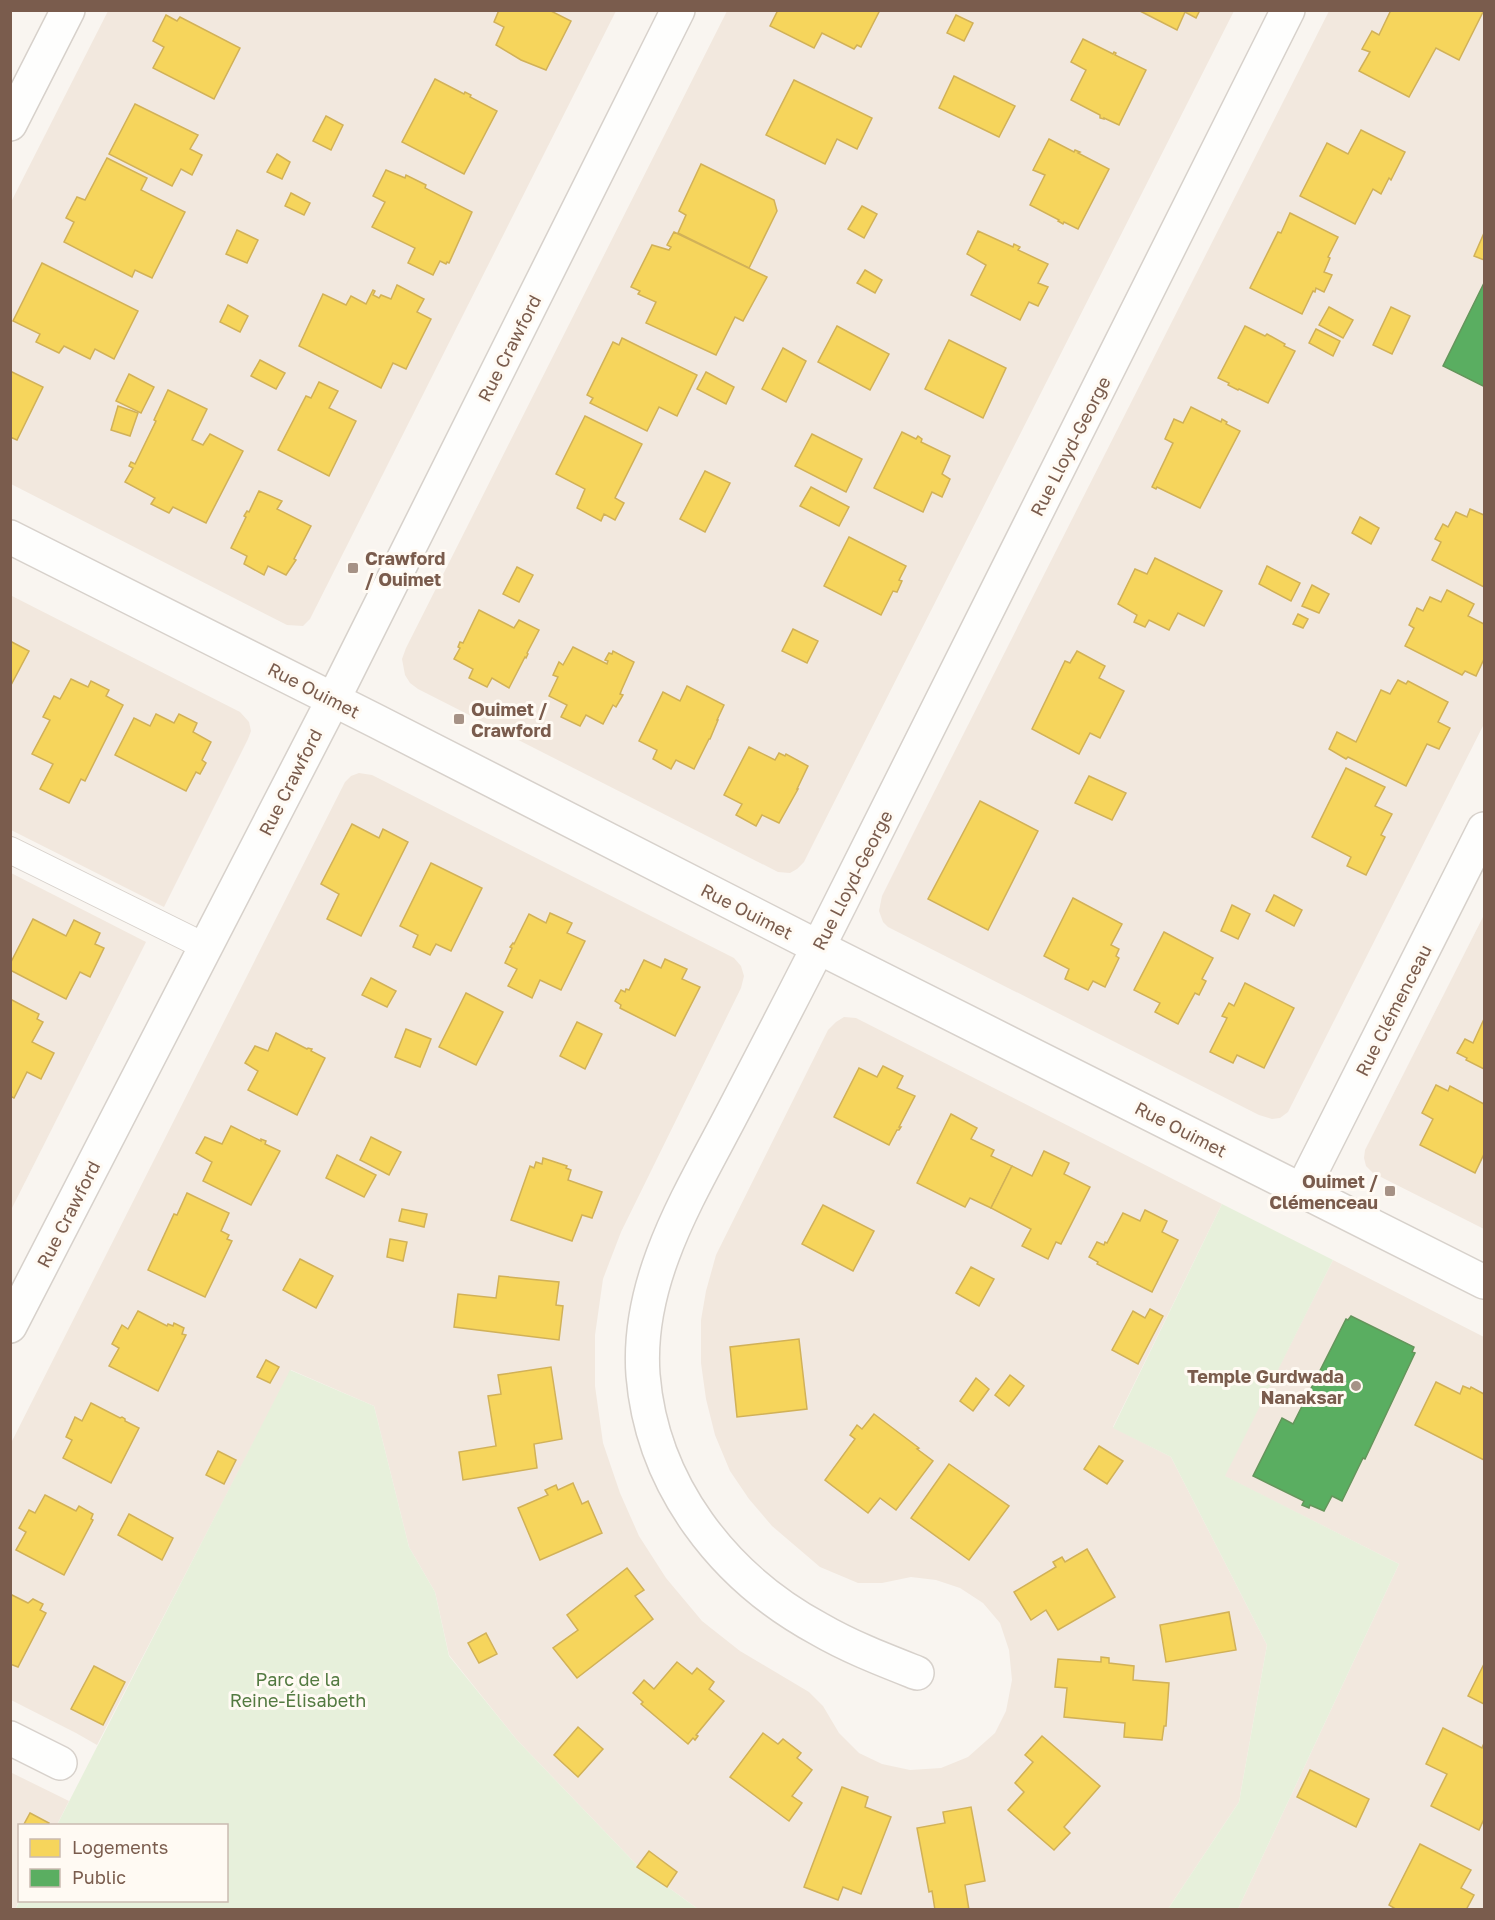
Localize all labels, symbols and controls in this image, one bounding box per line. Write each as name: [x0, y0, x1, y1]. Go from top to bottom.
street label: Rue Crawford: [473, 291, 545, 405]
street label: Rue Lloyd-George: [1025, 373, 1115, 519]
place label: Crawford / Ouimet: [365, 547, 445, 590]
marker: Crawford / Ouimet: [346, 561, 360, 575]
street label: Rue Ouimet: [264, 657, 364, 723]
place label: Ouimet / Crawford: [471, 698, 551, 741]
marker: Ouimet / Crawford: [452, 712, 466, 726]
street label: Rue Crawford: [254, 725, 326, 839]
street label: Rue Lloyd-George: [807, 807, 897, 953]
street label: Rue Ouimet: [697, 878, 797, 944]
street label: Rue Clémenceau: [1350, 941, 1436, 1079]
street label: Rue Ouimet: [1131, 1096, 1231, 1162]
street label: Rue Crawford: [32, 1157, 104, 1271]
place label: Ouimet / Clémenceau: [1269, 1170, 1378, 1213]
marker: Ouimet / Clémenceau: [1383, 1184, 1397, 1198]
place label: Temple Gurdwada Nanaksar: [1187, 1365, 1344, 1408]
marker: Temple Gurdwada Nanaksar: [1349, 1379, 1363, 1393]
park label: Parc de la Reine-Élisabeth: [230, 1668, 366, 1711]
legend: [18, 1824, 228, 1902]
text: Logements: [72, 1836, 168, 1858]
text: Public: [72, 1866, 126, 1888]

